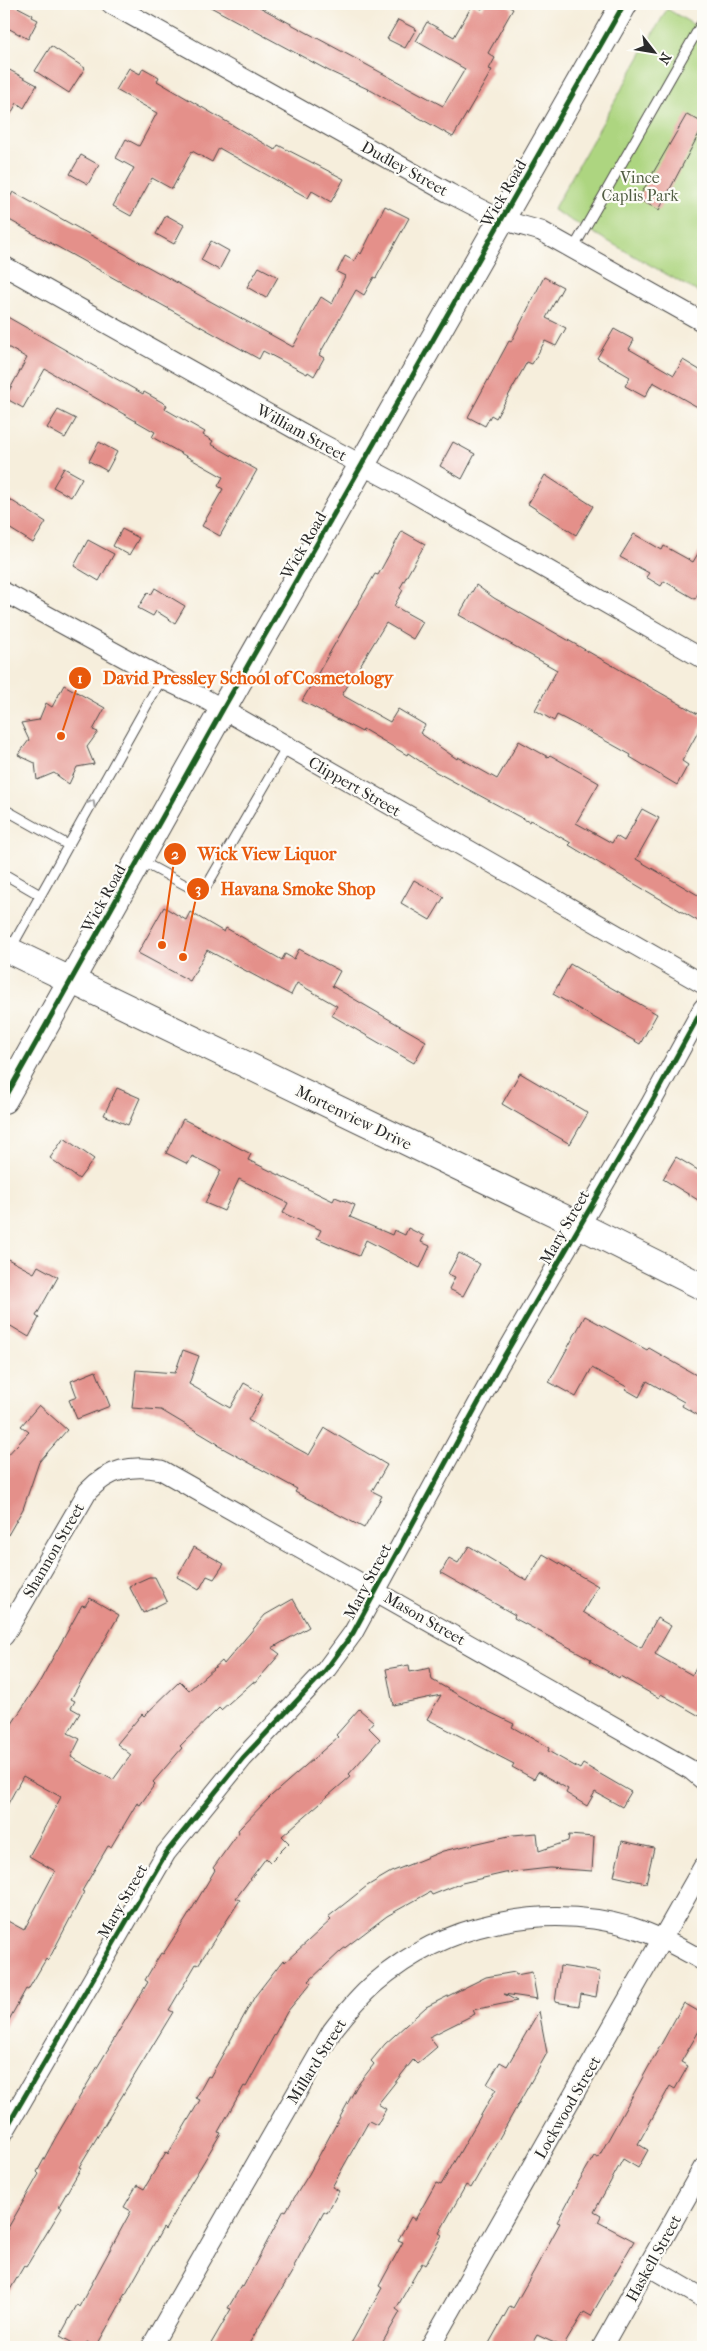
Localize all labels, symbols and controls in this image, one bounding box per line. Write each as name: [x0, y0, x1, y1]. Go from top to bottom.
north arrow: [630, 28, 680, 78]
text: N: [654, 50, 675, 68]
street label: Dudley Street: [358, 137, 452, 200]
street label: Wick Road: [476, 156, 530, 231]
park label: Vince Caplis Park: [602, 168, 679, 205]
street label: William Street: [252, 399, 350, 465]
street label: Wick Road: [276, 508, 330, 583]
callout: David Pressley School of Cosmetology: [68, 661, 403, 694]
text: David Pressley School of Cosmetology: [103, 668, 395, 689]
text: 1: [77, 669, 83, 687]
street label: Clippert Street: [305, 752, 405, 821]
one-way arrow: [86, 799, 96, 808]
callout: Wick View Liquor: [163, 838, 346, 871]
text: Wick View Liquor: [197, 844, 337, 865]
text: 2: [171, 845, 179, 863]
street label: Wick Road: [77, 861, 130, 936]
callout: Havana Smoke Shop: [186, 872, 386, 905]
text: Havana Smoke Shop: [220, 879, 376, 900]
text: 3: [195, 880, 201, 898]
street label: Mortenview Drive: [293, 1081, 415, 1154]
street label: Mary Street: [535, 1186, 594, 1268]
street label: Shannon Street: [19, 1499, 88, 1601]
street label: Mary Street: [340, 1540, 395, 1622]
street label: Mason Street: [381, 1587, 469, 1650]
street label: Mary Street: [93, 1860, 152, 1942]
street label: Millard Street: [283, 2015, 350, 2107]
street label: Lockwood Street: [530, 2052, 605, 2162]
street label: Haskell Street: [622, 2211, 685, 2305]

